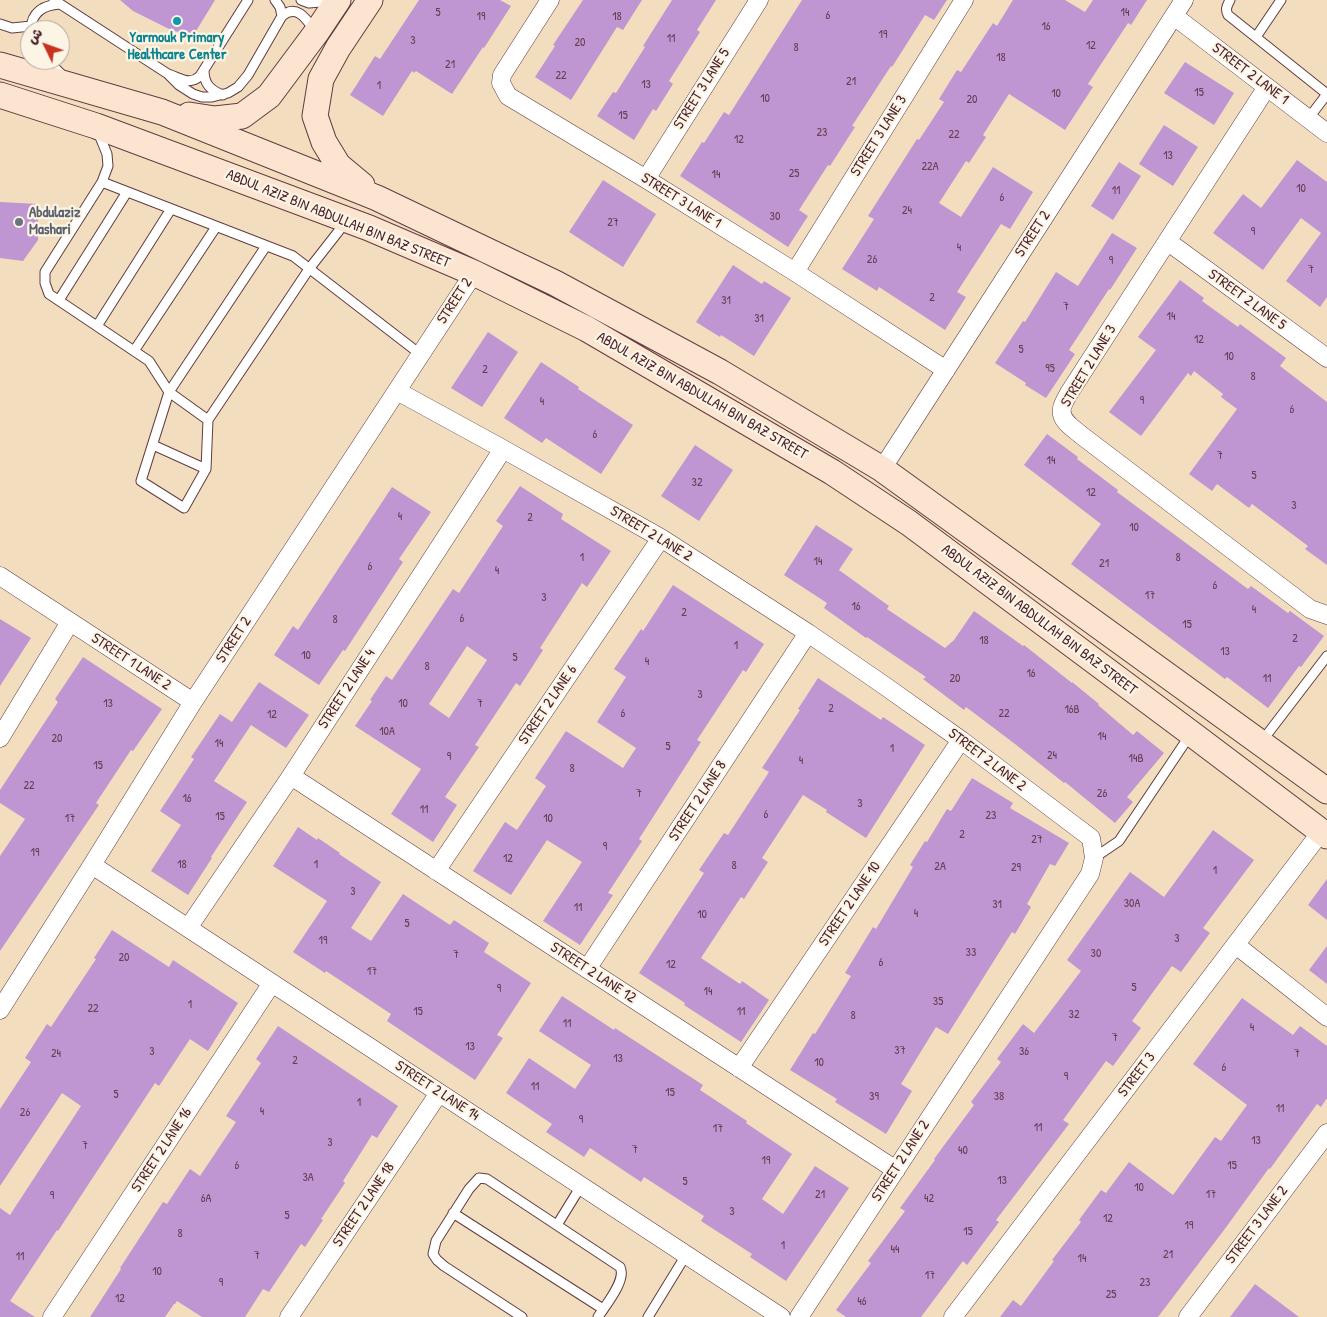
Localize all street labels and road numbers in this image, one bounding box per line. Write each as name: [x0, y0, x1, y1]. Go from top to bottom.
street label: STREET 2 LANE 1: [1208, 39, 1292, 109]
street label: STREET 3 LANE 5: [670, 45, 734, 133]
street label: STREET 3 LANE 3: [847, 92, 911, 180]
street label: ABDUL AZIZ BIN ABDULLAH BIN BAZ STREET: [223, 166, 453, 272]
street label: STREET 3 LANE 1: [638, 169, 724, 233]
street label: STREET 2: [1011, 208, 1055, 260]
street label: STREET 2 LANE 5: [1204, 266, 1290, 334]
street label: STREET 2: [433, 275, 477, 327]
street label: STREET 2 LANE 3: [1057, 322, 1121, 410]
street label: ABDUL AZIZ BIN ABDULLAH BIN BAZ STREET: [593, 328, 811, 464]
street label: STREET 2 LANE 2: [607, 502, 695, 566]
street label: ABDUL AZIZ BIN ABDULLAH BIN BAZ STREET: [938, 541, 1140, 699]
street label: STREET 2: [212, 614, 256, 666]
street label: STREET 1 LANE 2: [88, 630, 174, 694]
street label: STREET 2 LANE 4: [315, 646, 379, 732]
street label: STREET 2 LANE 6: [515, 662, 581, 748]
street label: STREET 2 LANE 2: [944, 725, 1030, 795]
street label: STREET 2 LANE 8: [665, 757, 731, 845]
street label: STREET 2 LANE 10: [815, 858, 885, 950]
street label: STREET 2 LANE 12: [547, 939, 639, 1007]
street label: STREET 3: [1114, 1049, 1160, 1101]
street label: STREET 2 LANE 14: [391, 1057, 483, 1125]
street label: STREET 2 LANE 16: [128, 1104, 196, 1196]
street label: STREET 2 LANE 2: [868, 1117, 934, 1205]
street label: STREET 2 LANE 18: [329, 1159, 399, 1251]
street label: STREET 3 LANE 2: [1222, 1183, 1292, 1267]

